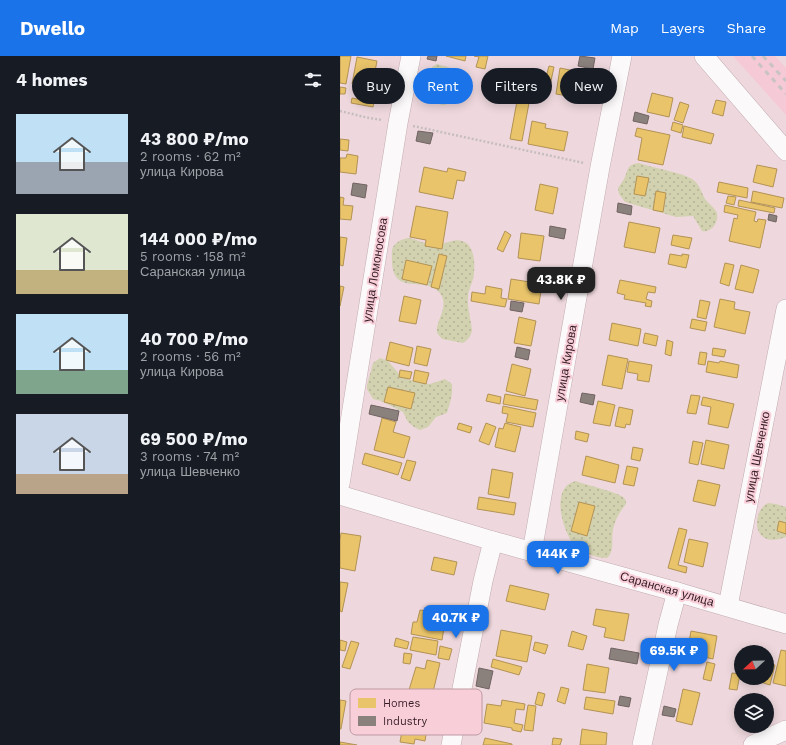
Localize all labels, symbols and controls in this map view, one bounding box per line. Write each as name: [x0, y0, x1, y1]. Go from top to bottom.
text: Dwello: [20, 17, 85, 40]
text: Map: [610, 20, 639, 36]
text: Layers: [661, 20, 705, 36]
text: Share: [727, 20, 766, 36]
chip: Buy: [352, 68, 405, 104]
chip: Rent: [413, 68, 473, 104]
chip: Filters: [481, 68, 552, 104]
chip: New: [560, 68, 617, 104]
icon: filters: [302, 69, 324, 91]
text: 4 homes: [16, 70, 87, 90]
text: 43 800 ₽/mo: [140, 129, 249, 149]
icon: home: [48, 130, 96, 178]
text: 2 rooms · 62 m²: [140, 149, 241, 164]
text: улица Кирова: [140, 164, 223, 179]
street label: улица Ломоносова: [360, 216, 390, 323]
text: 144 000 ₽/mo: [140, 229, 257, 249]
icon: home: [48, 230, 96, 278]
text: 5 rooms · 158 m²: [140, 249, 246, 264]
text: Саранская улица: [140, 264, 245, 279]
pin: 43.8K ₽: [524, 267, 598, 301]
text: 43.8K ₽: [536, 272, 586, 287]
street label: улица Кирова: [552, 324, 580, 402]
text: 40 700 ₽/mo: [140, 329, 248, 349]
icon: home: [48, 330, 96, 378]
text: 2 rooms · 56 m²: [140, 349, 241, 364]
text: улица Кирова: [140, 364, 223, 379]
street label: улица Шевченко: [741, 410, 773, 504]
text: 69 500 ₽/mo: [140, 429, 248, 449]
icon: home: [48, 430, 96, 478]
text: 3 rooms · 74 m²: [140, 449, 239, 464]
text: улица Шевченко: [140, 464, 240, 479]
pin: 144K ₽: [525, 541, 591, 575]
text: 144K ₽: [536, 546, 580, 561]
street label: Саранская улица: [618, 569, 716, 609]
pin: 40.7K ₽: [419, 605, 493, 639]
text: 40.7K ₽: [432, 610, 480, 625]
pin: 69.5K ₽: [637, 638, 711, 672]
text: 69.5K ₽: [650, 643, 698, 658]
north arrow: [734, 645, 774, 685]
map controls: [734, 645, 774, 733]
legend: [350, 689, 482, 735]
button: layers: [734, 693, 774, 733]
text: Homes: [383, 697, 420, 710]
text: Industry: [383, 715, 428, 728]

